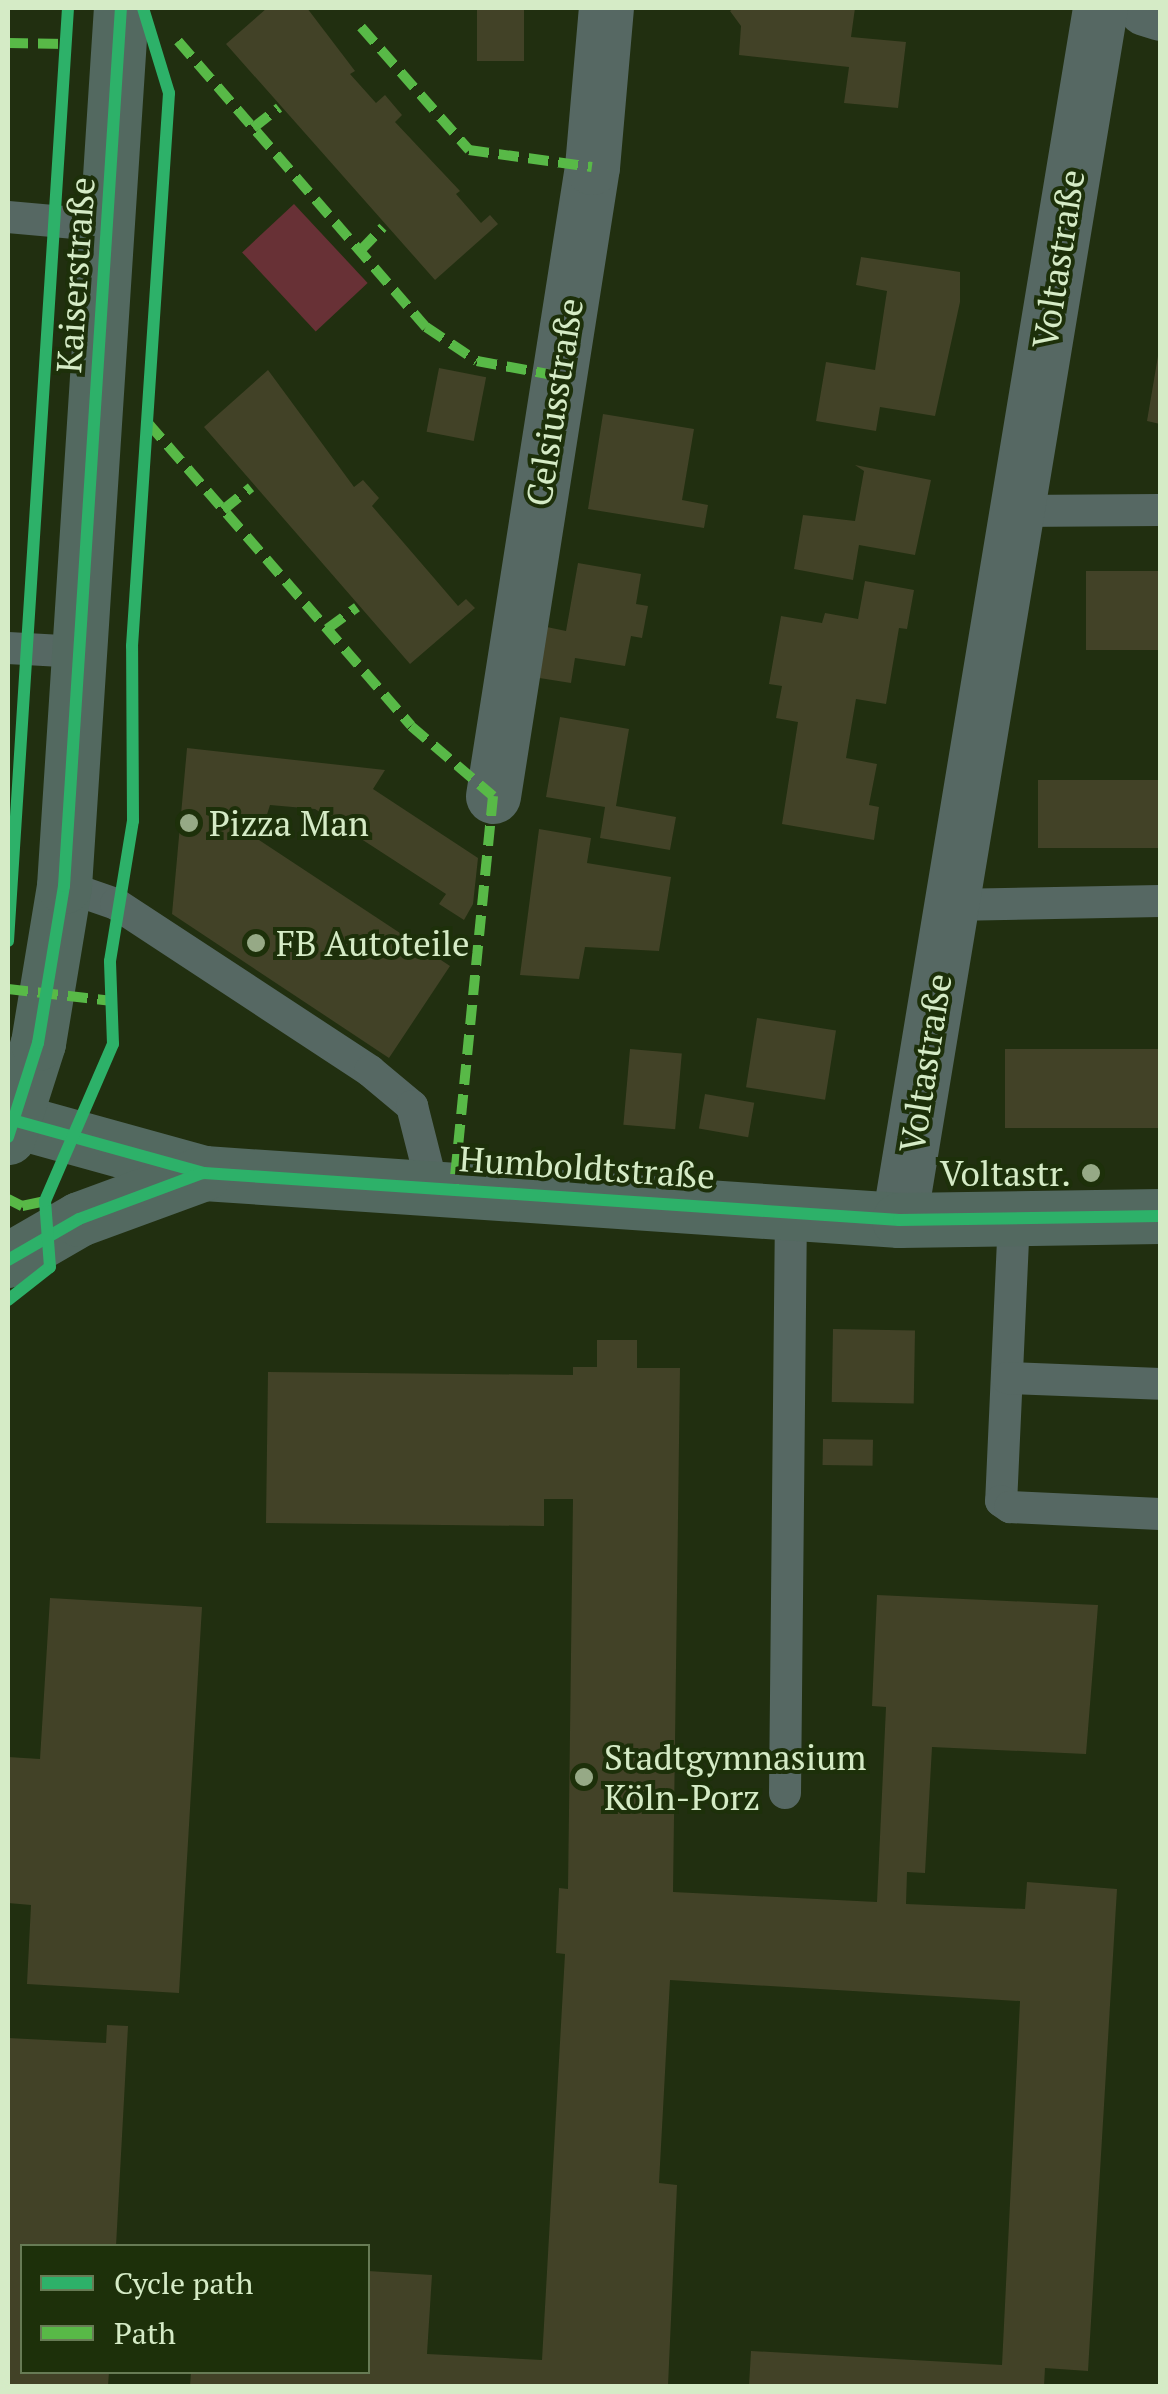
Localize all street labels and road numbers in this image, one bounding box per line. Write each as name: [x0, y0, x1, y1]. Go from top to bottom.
street label: Voltastraße: [1023, 167, 1093, 351]
street label: Kaiserstraße: [47, 176, 103, 374]
street label: Celsiusstraße: [517, 295, 591, 509]
street label: Voltastraße: [890, 971, 960, 1155]
street label: Humboldtstraße: [458, 1137, 716, 1197]

